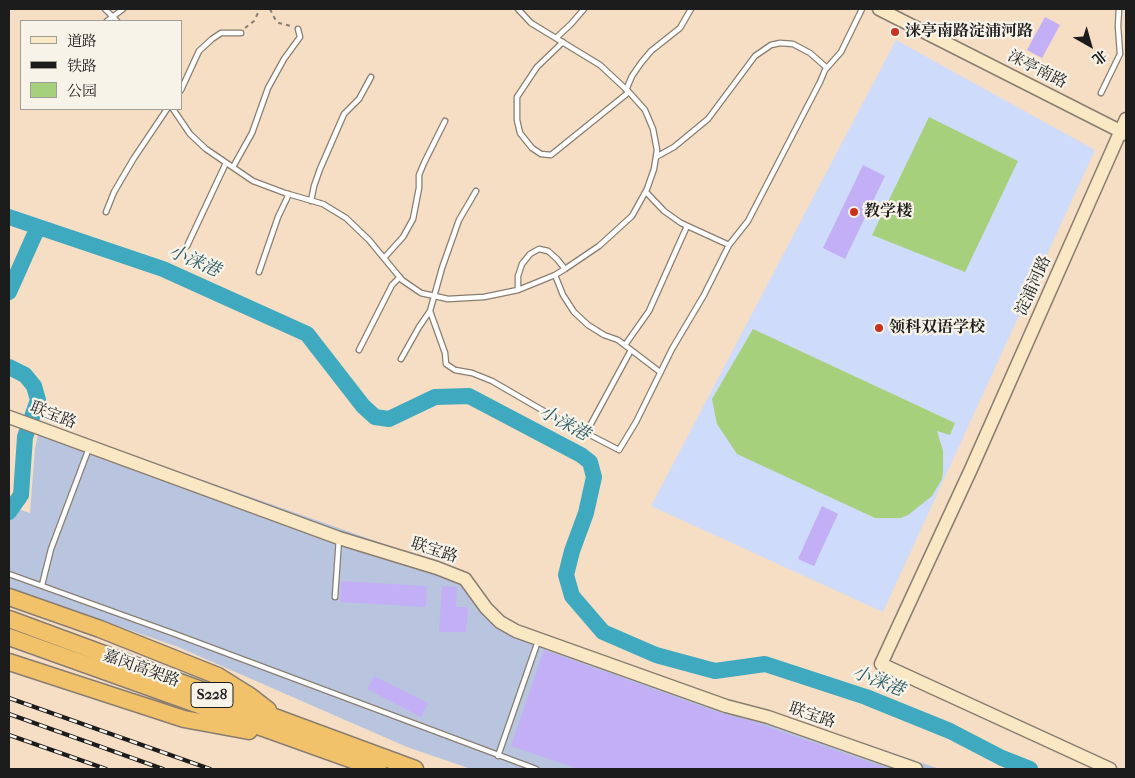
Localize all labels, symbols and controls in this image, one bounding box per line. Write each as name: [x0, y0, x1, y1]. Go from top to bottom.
legend: [20, 20, 182, 110]
north arrow: [1065, 20, 1115, 70]
place label: 涞亭南路淀浦河路: [905, 22, 1033, 42]
marker: 涞亭南路淀浦河路: [889, 26, 901, 38]
text: 道路: [67, 32, 97, 50]
text: 北: [1089, 46, 1110, 68]
street label: 涞亭南路: [1004, 47, 1070, 93]
text: 铁路: [67, 57, 97, 75]
text: 公园: [67, 82, 97, 100]
place label: 教学楼: [864, 202, 912, 222]
marker: 教学楼: [848, 206, 860, 218]
water label: 小涞港: [165, 242, 223, 282]
street label: 淀浦河路: [1012, 253, 1056, 319]
place label: 领科双语学校: [889, 318, 985, 338]
marker: 领科双语学校: [873, 322, 885, 334]
street label: 联宝路: [27, 398, 79, 434]
water label: 小涞港: [535, 402, 593, 446]
street label: 联宝路: [408, 534, 460, 568]
street label: 嘉闵高架路: [100, 646, 182, 692]
water label: 小涞港: [849, 662, 907, 702]
road number: S228: [191, 682, 233, 708]
street label: 联宝路: [786, 699, 838, 733]

